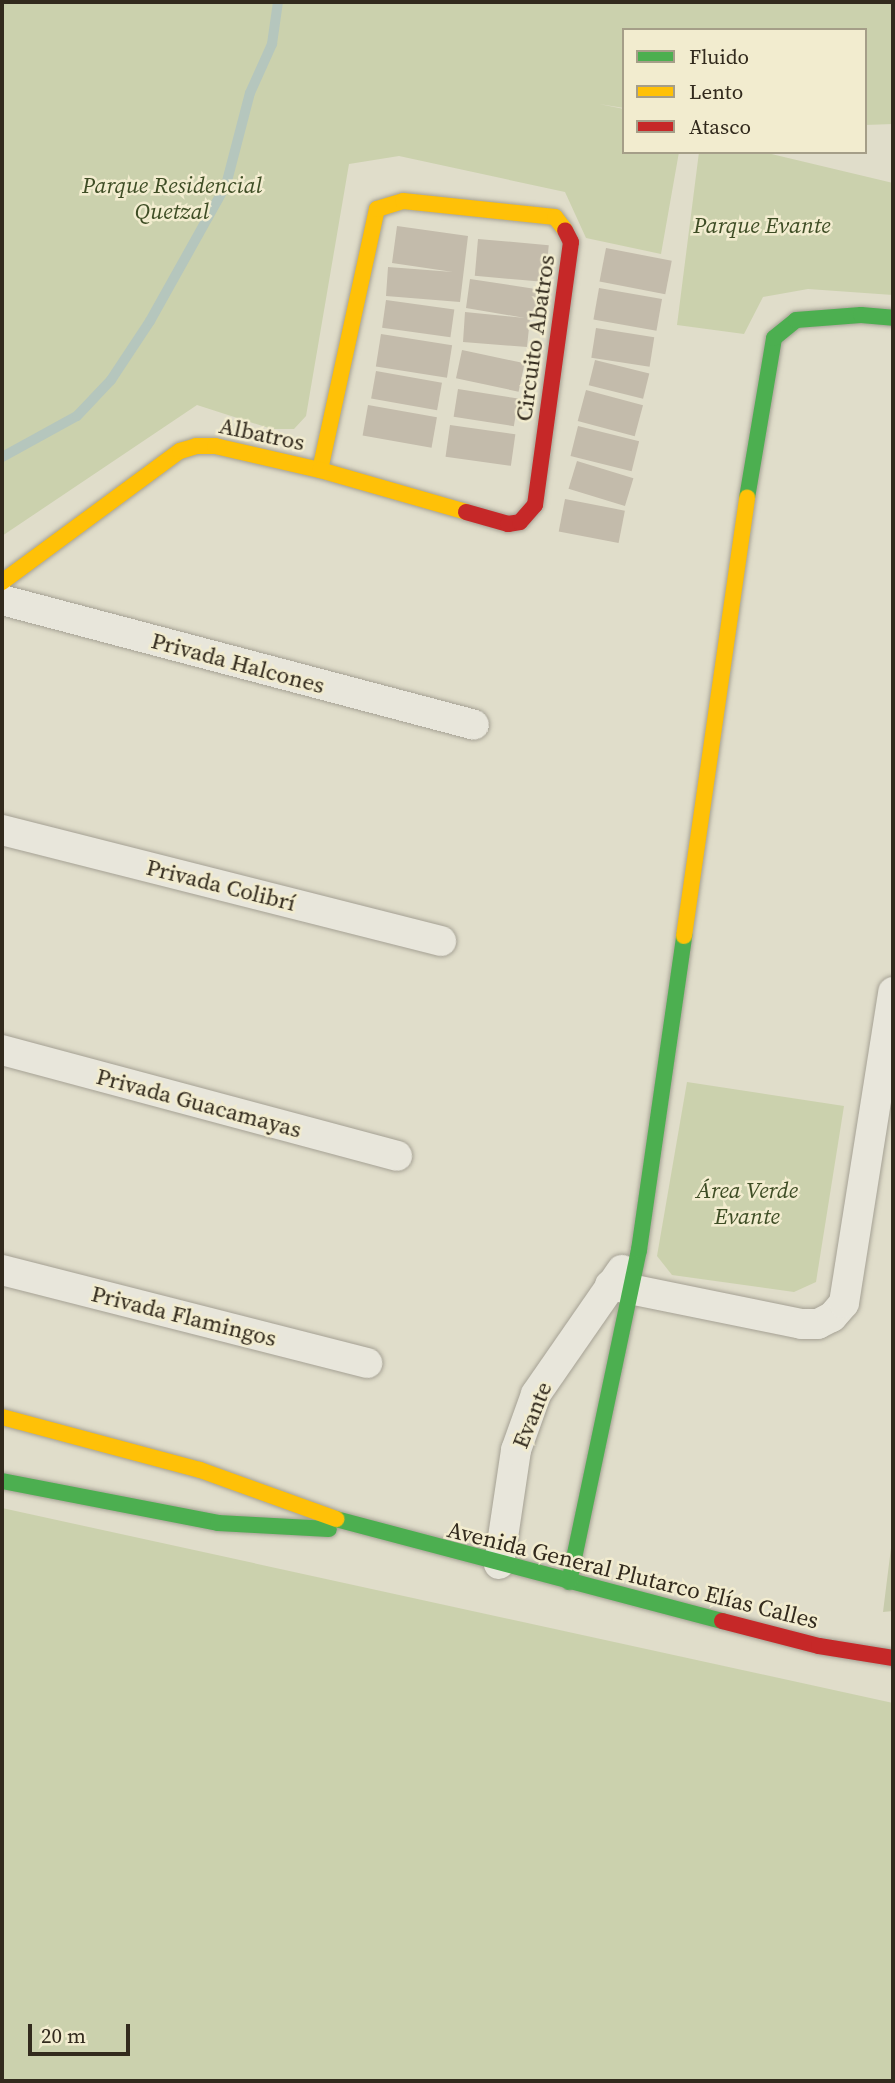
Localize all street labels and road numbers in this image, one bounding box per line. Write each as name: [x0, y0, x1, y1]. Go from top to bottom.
street label: Circuito Abatros: [510, 253, 560, 423]
street label: Albatros: [217, 411, 307, 457]
street label: Privada Halcones: [148, 627, 328, 699]
street label: Privada Colibrí: [144, 853, 298, 917]
street label: Privada Guacamayas: [93, 1062, 305, 1144]
street label: Privada Flamingos: [89, 1280, 279, 1352]
street label: Evante: [506, 1378, 558, 1452]
street label: Avenida General Plutarco Elías Calles: [445, 1515, 821, 1635]

